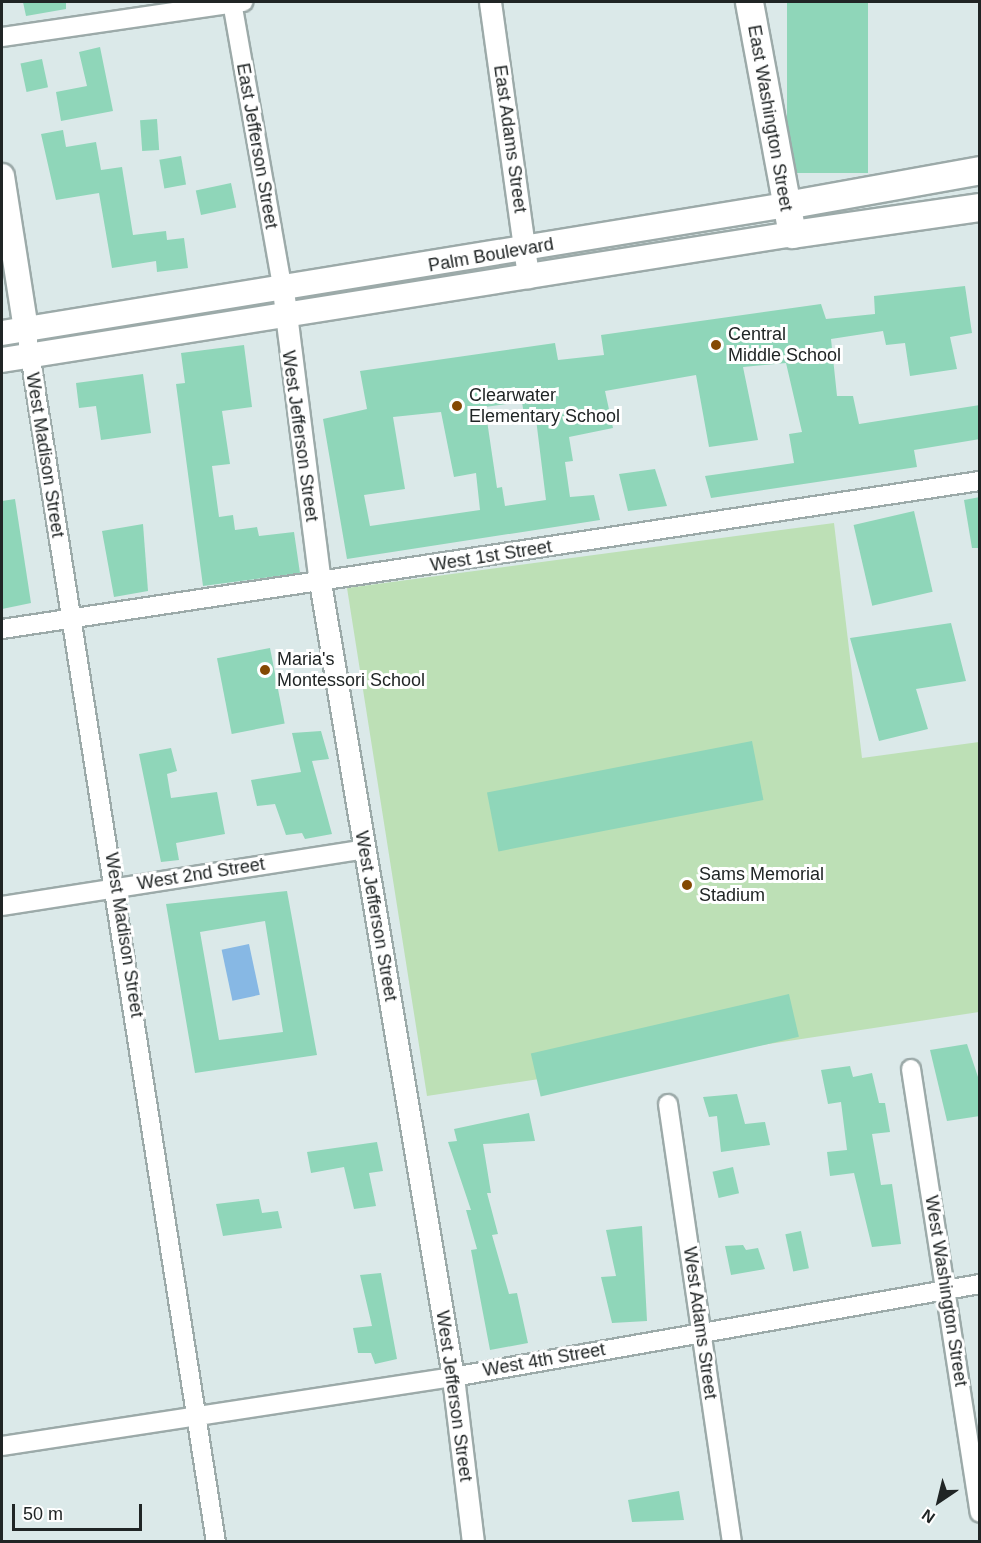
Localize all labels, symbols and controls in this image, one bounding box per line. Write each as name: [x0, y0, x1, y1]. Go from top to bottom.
street label: East Washington Street: [743, 23, 797, 213]
street label: East Jefferson Street: [232, 62, 282, 230]
street label: East Adams Street: [489, 63, 531, 215]
street label: Palm Boulevard: [427, 233, 555, 277]
place label: Central Middle School: [728, 324, 841, 366]
marker: Central Middle School: [709, 338, 723, 352]
street label: West Jefferson Street: [277, 349, 323, 523]
street label: West Madison Street: [21, 371, 69, 539]
place label: Clearwater Elementary School: [469, 385, 620, 428]
marker: Clearwater Elementary School: [450, 399, 464, 413]
street label: West 1st Street: [429, 536, 553, 576]
place label: Maria's Montessori School: [277, 649, 425, 692]
marker: Maria's Montessori School: [258, 663, 272, 677]
street label: West Jefferson Street: [350, 829, 402, 1003]
street label: West Madison Street: [100, 851, 148, 1019]
street label: West 2nd Street: [136, 853, 266, 895]
place label: Sams Memorial Stadium: [699, 864, 824, 906]
marker: Sams Memorial Stadium: [680, 878, 694, 892]
street label: West Washington Street: [920, 1194, 972, 1388]
street label: West Adams Street: [679, 1245, 721, 1401]
street label: West Jefferson Street: [431, 1309, 477, 1483]
street label: West 4th Street: [481, 1339, 607, 1381]
north arrow: [909, 1471, 969, 1531]
scale bar: [15, 1492, 146, 1530]
text: 50 m: [23, 1504, 63, 1524]
text: N: [919, 1506, 938, 1526]

